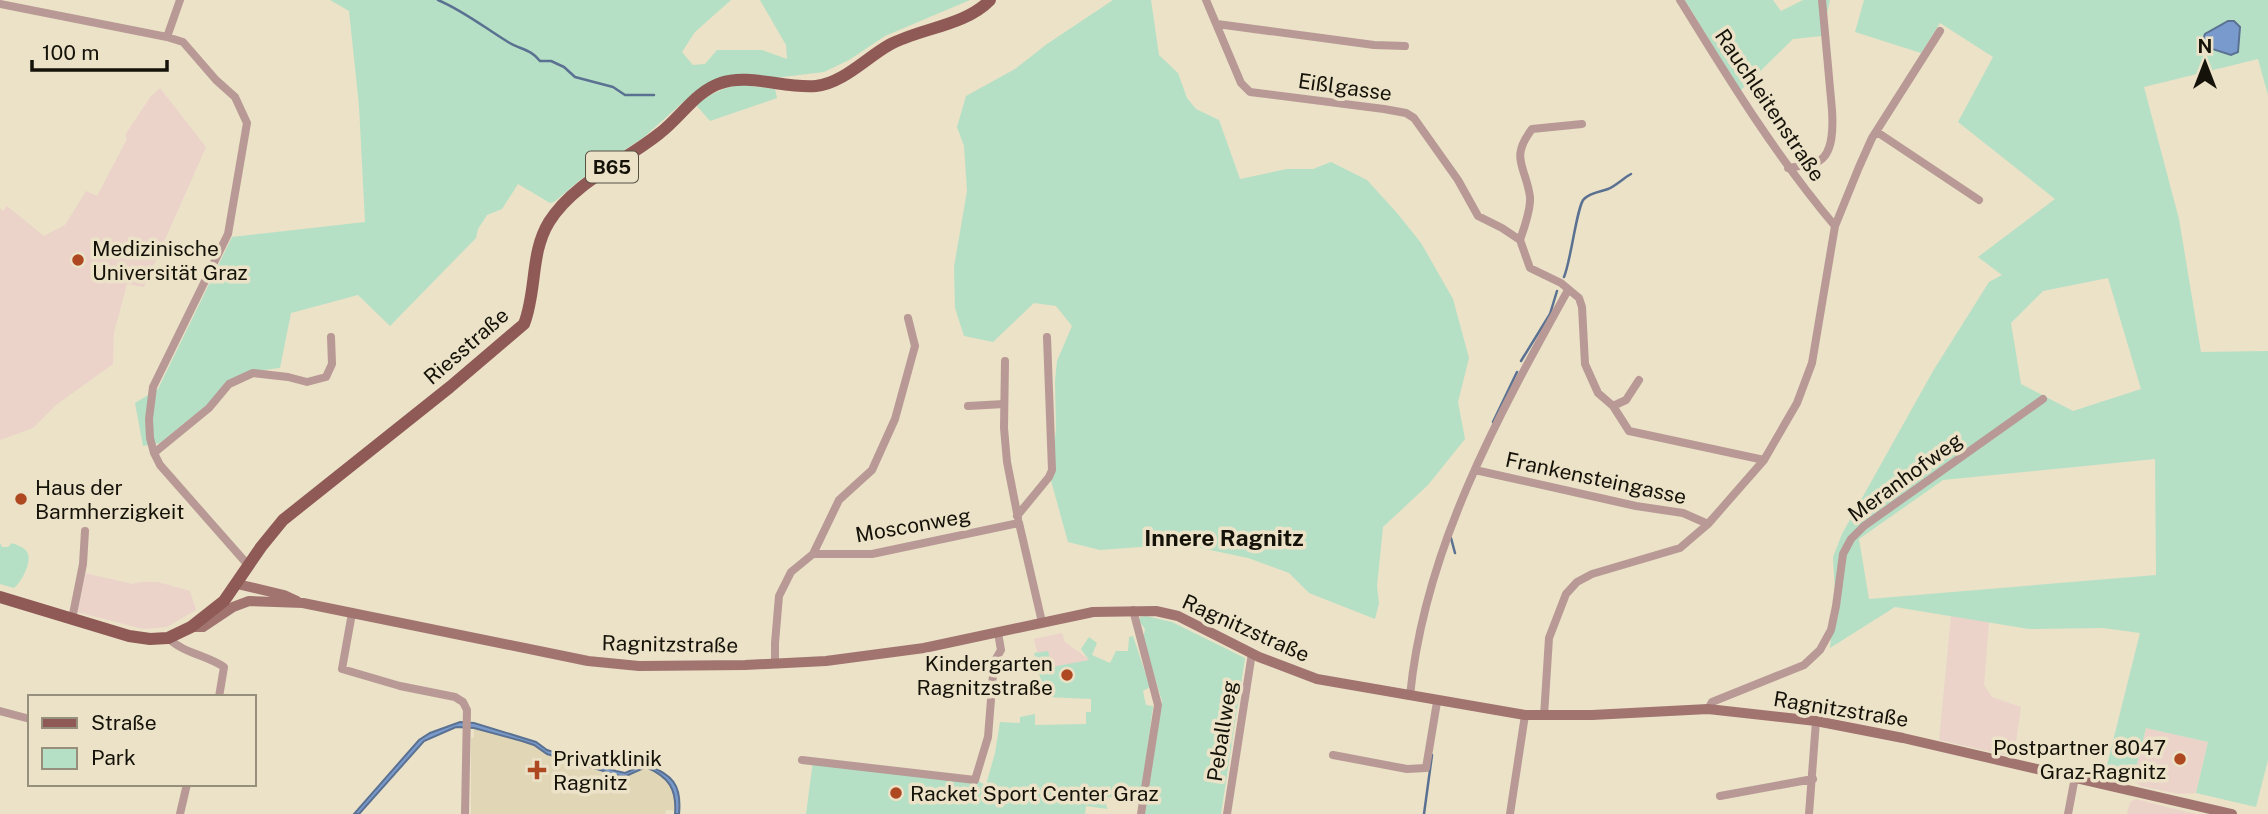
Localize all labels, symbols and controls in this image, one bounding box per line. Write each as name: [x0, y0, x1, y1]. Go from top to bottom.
street label: Rauchleitenstraße: [1710, 24, 1830, 186]
scale bar: [32, 28, 166, 72]
north arrow: [2170, 28, 2240, 98]
text: N: [2198, 35, 2212, 57]
text: 100 m: [42, 40, 99, 65]
street label: Eißlgasse: [1296, 68, 1394, 106]
road number: B65: [586, 152, 638, 182]
place label: Medizinische Universität Graz: [92, 236, 248, 285]
marker: Medizinische Universität Graz: [70, 252, 86, 268]
street label: Riesstraße: [419, 302, 513, 390]
street label: Meranhofweg: [1843, 427, 1967, 527]
street label: Frankensteingasse: [1503, 447, 1689, 509]
place label: Haus der Barmherzigkeit: [35, 475, 184, 524]
marker: Haus der Barmherzigkeit: [13, 491, 29, 507]
street label: Mosconweg: [853, 503, 973, 547]
district label: Innere Ragnitz: [1144, 524, 1304, 551]
street label: Ragnitzstraße: [1179, 589, 1313, 667]
street label: Ragnitzstraße: [602, 630, 738, 658]
place label: Kindergarten Ragnitzstraße: [916, 651, 1053, 700]
marker: Kindergarten Ragnitzstraße: [1059, 667, 1075, 683]
street label: Peballweg: [1202, 679, 1242, 783]
street label: Ragnitzstraße: [1772, 686, 1910, 732]
legend: [28, 695, 256, 786]
text: Straße: [91, 710, 157, 735]
place label: Postpartner 8047 Graz-Ragnitz: [1993, 735, 2166, 784]
text: Park: [91, 745, 136, 770]
place label: Privatklinik Ragnitz: [553, 746, 662, 795]
marker: Postpartner 8047 Graz-Ragnitz: [2172, 751, 2188, 767]
marker: Privatklinik Ragnitz: [527, 760, 547, 780]
place label: Racket Sport Center Graz: [910, 781, 1158, 806]
marker: Racket Sport Center Graz: [888, 785, 904, 801]

